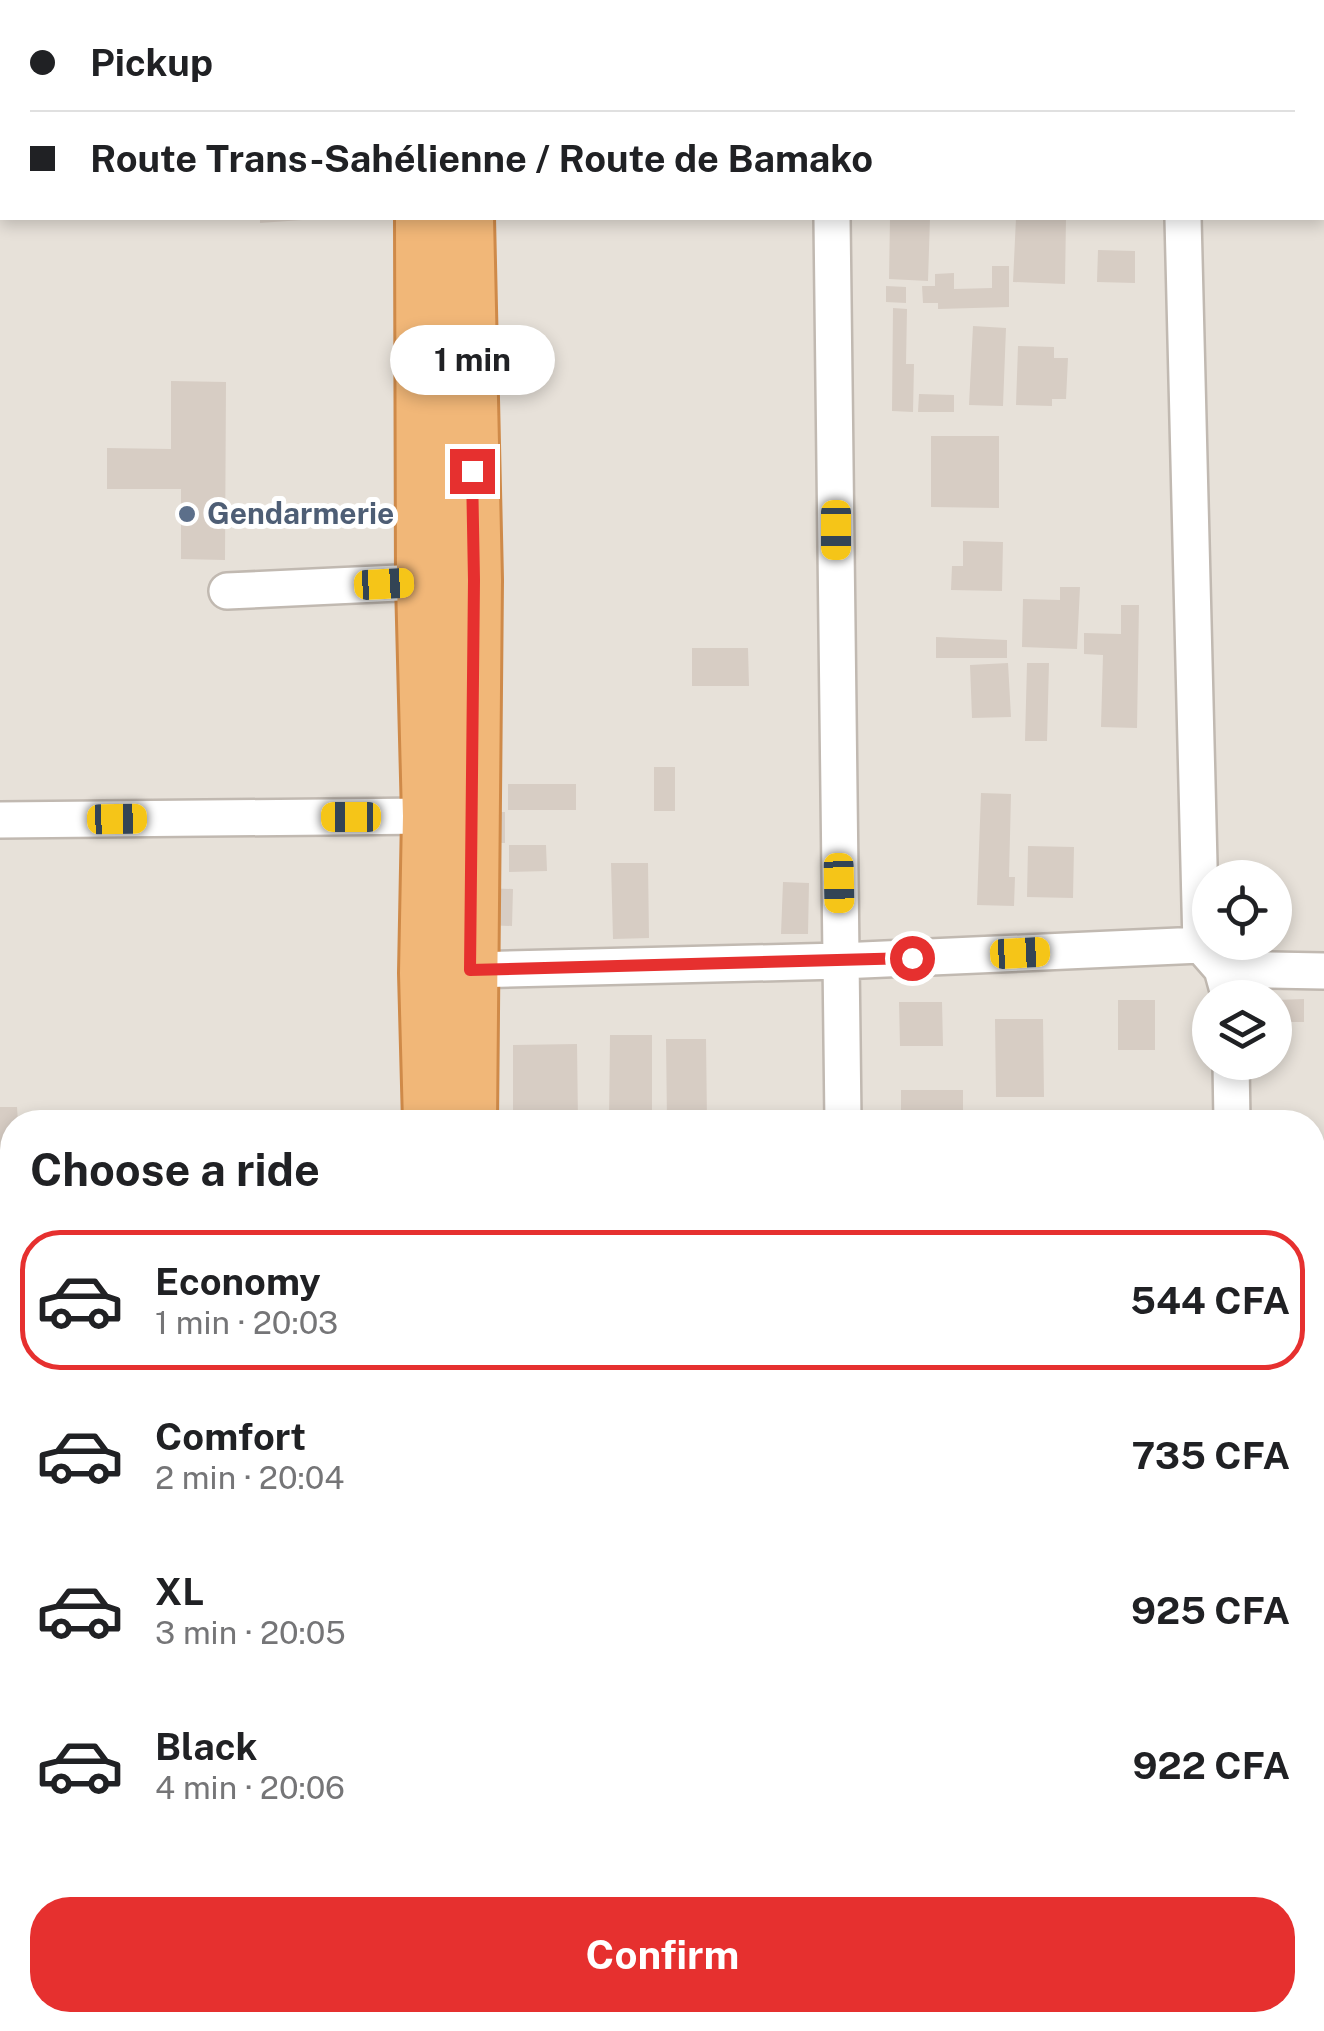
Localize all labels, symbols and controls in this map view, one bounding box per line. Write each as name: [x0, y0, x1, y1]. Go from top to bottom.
text: Pickup: [90, 40, 213, 85]
text: Route Trans-Sahélienne / Route de Bamako: [90, 136, 873, 181]
callout: 1 min: [390, 326, 554, 396]
text: 1 min: [434, 341, 511, 378]
route end: [450, 449, 495, 494]
place label: Gendarmerie: [207, 495, 394, 531]
car: [821, 500, 851, 560]
marker: Gendarmerie: [176, 503, 198, 525]
car: [353, 567, 415, 601]
car: [321, 802, 381, 832]
car: [87, 803, 147, 835]
car: [823, 853, 855, 913]
map controls: [1192, 860, 1292, 1080]
button: locate: [1192, 860, 1292, 960]
route start: [890, 936, 935, 981]
car: [989, 936, 1051, 970]
button: layers: [1192, 980, 1292, 1080]
text: Choose a ride: [30, 1143, 320, 1196]
icon: car: [35, 1255, 125, 1345]
text: Economy: [155, 1259, 321, 1304]
text: 544 CFA: [1130, 1278, 1290, 1323]
text: 1 min · 20:03: [155, 1304, 338, 1341]
icon: car: [35, 1410, 125, 1500]
text: Comfort: [155, 1414, 306, 1459]
text: 735 CFA: [1131, 1433, 1290, 1478]
text: 2 min · 20:04: [155, 1459, 344, 1496]
icon: car: [35, 1565, 125, 1655]
text: XL: [155, 1569, 204, 1614]
text: 925 CFA: [1131, 1588, 1290, 1633]
text: 3 min · 20:05: [155, 1614, 346, 1651]
icon: car: [35, 1720, 125, 1810]
text: Black: [155, 1724, 258, 1769]
text: 922 CFA: [1132, 1743, 1290, 1788]
text: 4 min · 20:06: [155, 1769, 345, 1806]
button: Confirm: [30, 1897, 1295, 2012]

